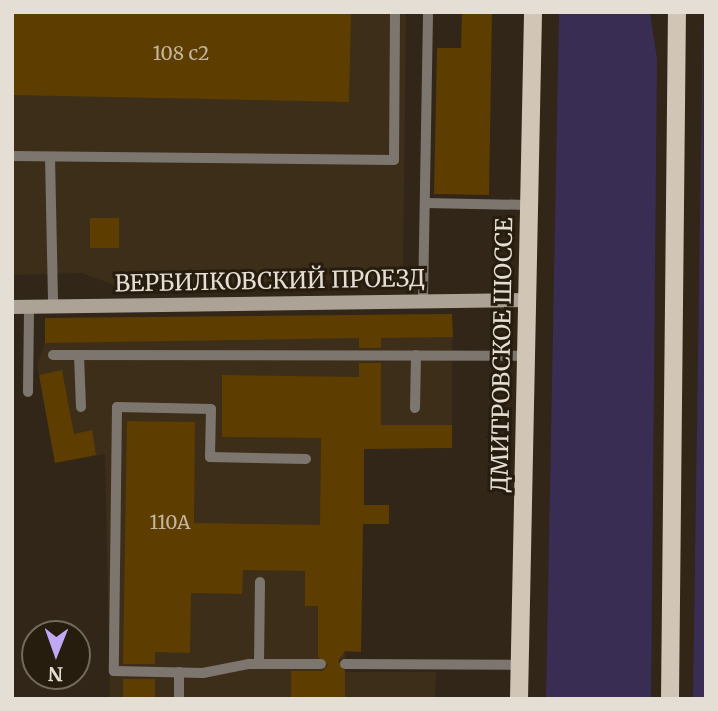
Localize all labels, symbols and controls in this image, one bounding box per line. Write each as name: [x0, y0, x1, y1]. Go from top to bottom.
house number: 108 с2: [153, 43, 209, 65]
street label: ДМИТРОВСКОЕ ШОССЕ: [486, 217, 518, 493]
street label: ВЕРБИЛКОВСКИЙ ПРОЕЗД: [114, 264, 426, 298]
house number: 110А: [150, 512, 190, 534]
north arrow: [21, 620, 91, 690]
text: N: [48, 662, 63, 686]

